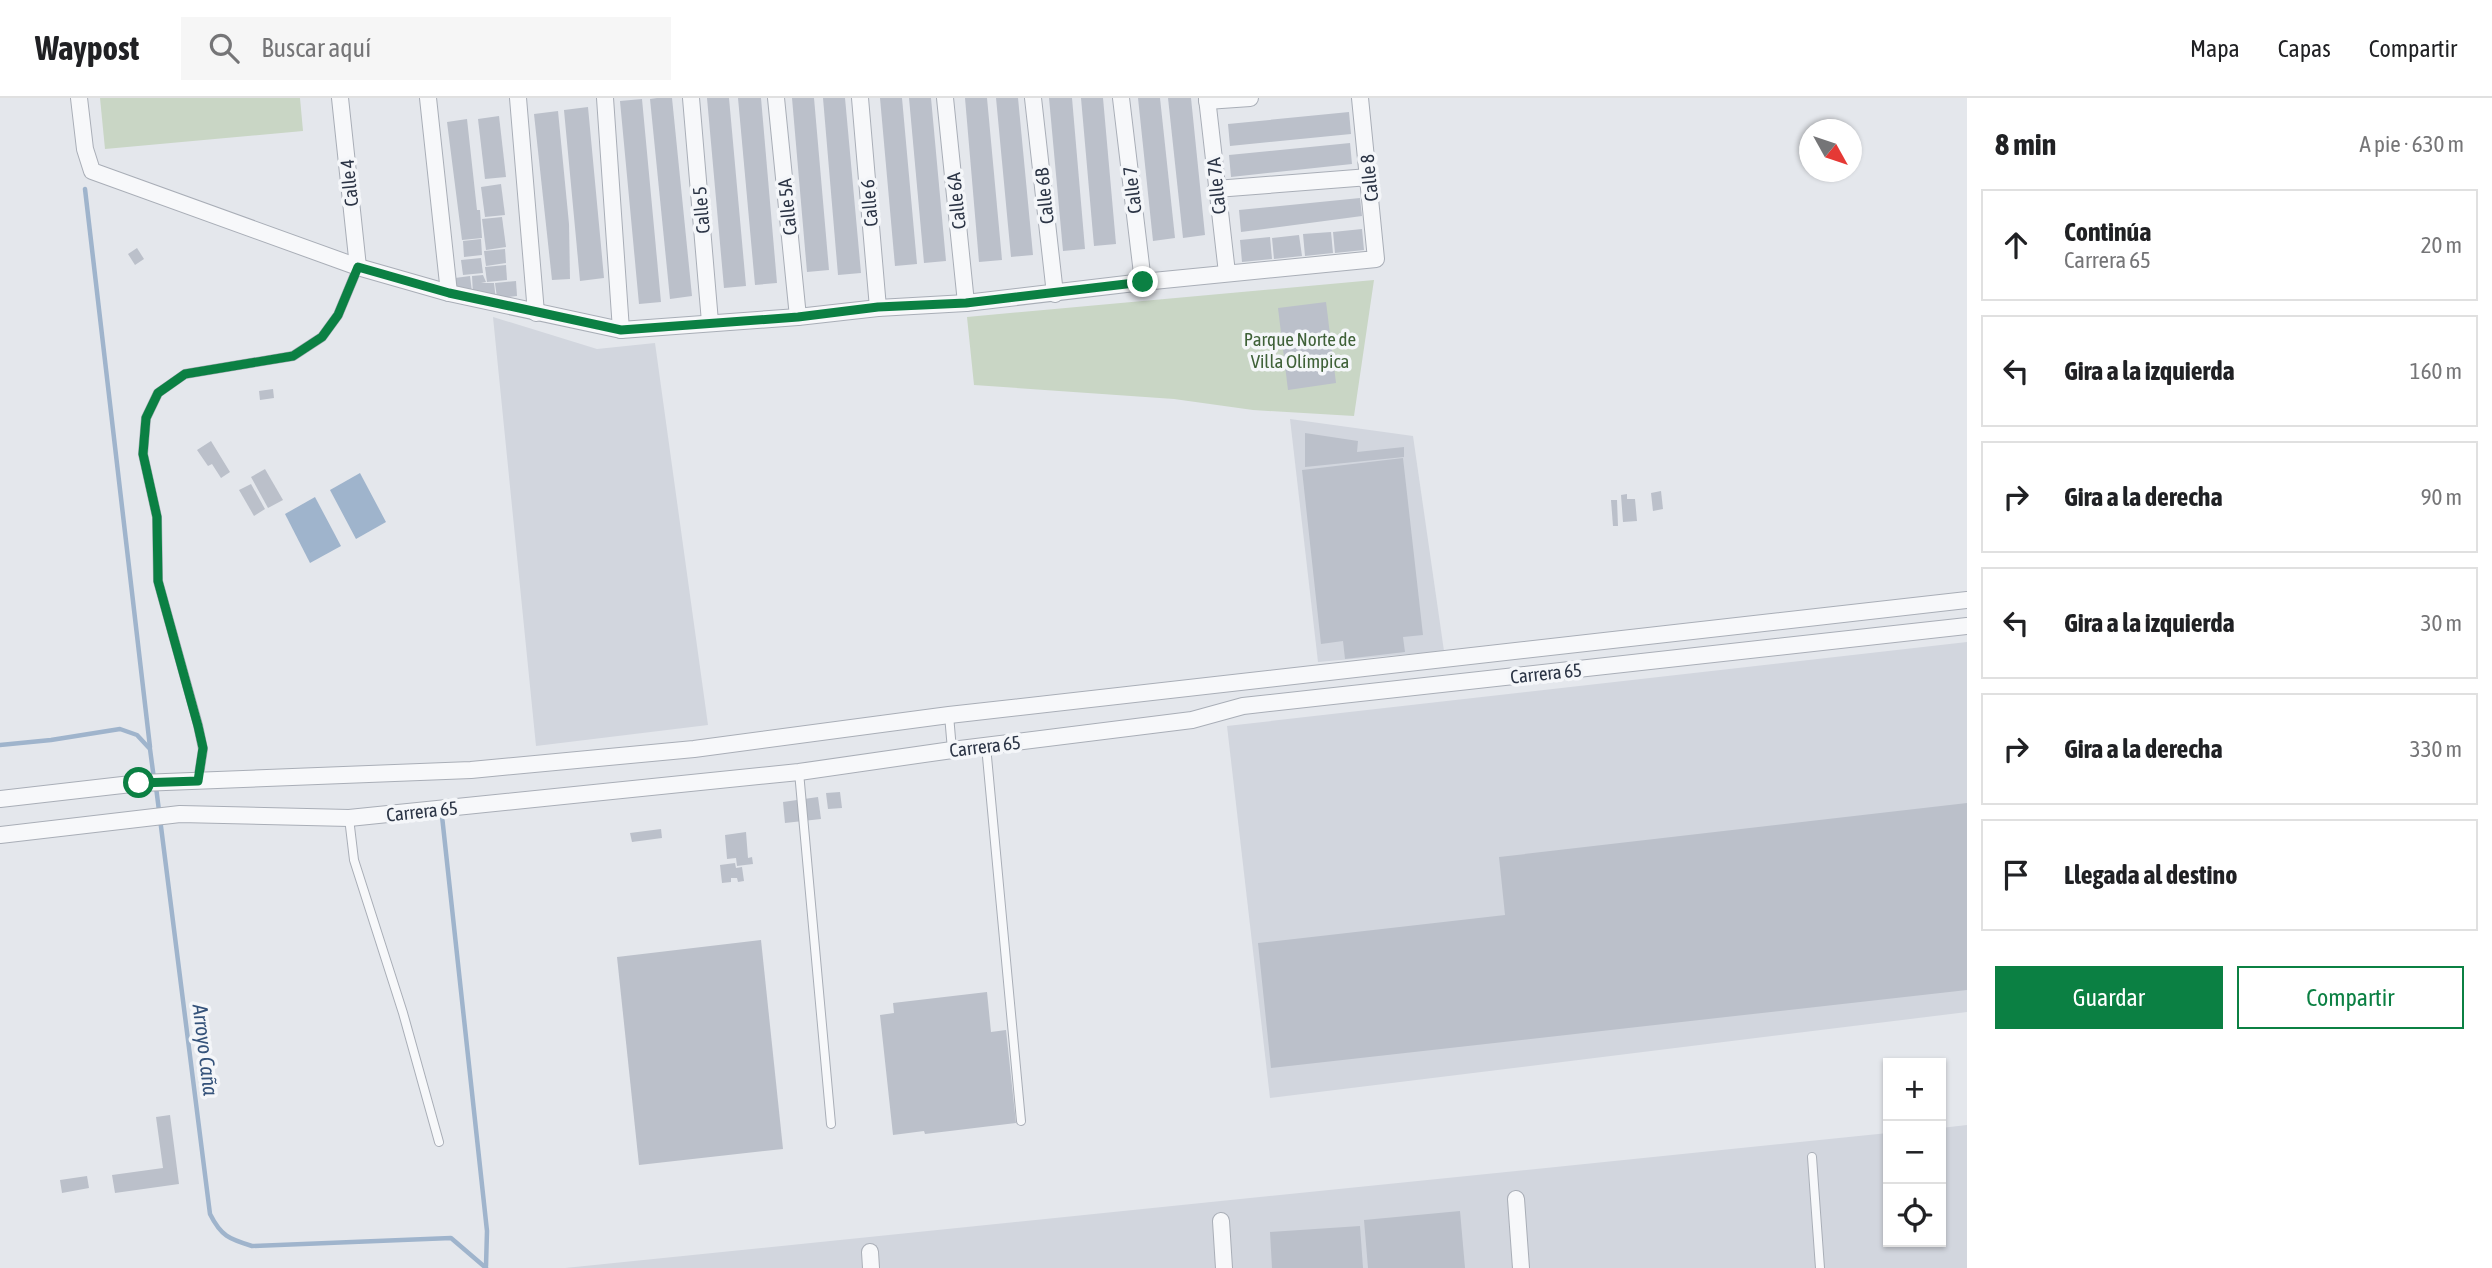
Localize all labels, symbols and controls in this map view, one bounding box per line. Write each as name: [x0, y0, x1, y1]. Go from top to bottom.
search box: [181, 17, 671, 80]
text: Waypost: [35, 29, 139, 67]
icon: search: [205, 29, 243, 67]
text: Buscar aquí: [261, 33, 371, 63]
text: Mapa: [2190, 35, 2240, 62]
text: Capas: [2278, 35, 2331, 62]
text: Compartir: [2369, 35, 2457, 62]
north arrow: [1799, 119, 1862, 182]
text: 8 min: [1995, 127, 2056, 161]
text: A pie · 630 m: [2360, 131, 2464, 157]
street label: Calle 8: [1356, 153, 1382, 203]
street label: Calle 7A: [1202, 156, 1230, 215]
street label: Calle 4: [336, 158, 362, 208]
street label: Calle 7: [1118, 165, 1146, 215]
street label: Calle 6B: [1030, 167, 1058, 225]
street label: Calle 6A: [942, 171, 970, 230]
street label: Calle 5A: [773, 177, 801, 236]
street label: Calle 6: [856, 178, 882, 228]
street label: Calle 5: [688, 185, 714, 235]
text: Continúa: [2064, 217, 2151, 247]
icon: ahead: [1997, 226, 2035, 264]
text: 20 m: [2421, 232, 2462, 258]
text: Carrera 65: [2064, 247, 2151, 273]
route end: [1127, 266, 1158, 297]
park label: Parque Norte de Villa Olímpica: [1244, 328, 1356, 372]
icon: left: [1997, 352, 2035, 390]
text: Gira a la izquierda: [2064, 356, 2235, 386]
text: 160 m: [2410, 358, 2462, 384]
icon: right: [1997, 478, 2035, 516]
text: Gira a la derecha: [2064, 482, 2223, 512]
text: 90 m: [2421, 484, 2462, 510]
icon: left: [1997, 604, 2035, 642]
text: Gira a la izquierda: [2064, 608, 2235, 638]
text: 30 m: [2421, 610, 2462, 636]
street label: Carrera 65: [1509, 658, 1583, 688]
icon: right: [1997, 730, 2035, 768]
street label: Carrera 65: [948, 731, 1022, 761]
text: Gira a la derecha: [2064, 734, 2223, 764]
text: 330 m: [2410, 736, 2462, 762]
route start: [123, 767, 154, 798]
street label: Carrera 65: [385, 796, 459, 826]
icon: arrive: [1997, 856, 2035, 894]
text: Llegada al destino: [2064, 860, 2237, 890]
button: Guardar: [1995, 966, 2223, 1029]
button: Compartir: [2237, 966, 2464, 1029]
water label: Arroyo Caña: [188, 1002, 224, 1097]
map controls: [1883, 1058, 1946, 1247]
button: +: [1883, 1058, 1946, 1121]
button: −: [1883, 1121, 1946, 1184]
button: locate: [1883, 1184, 1946, 1247]

